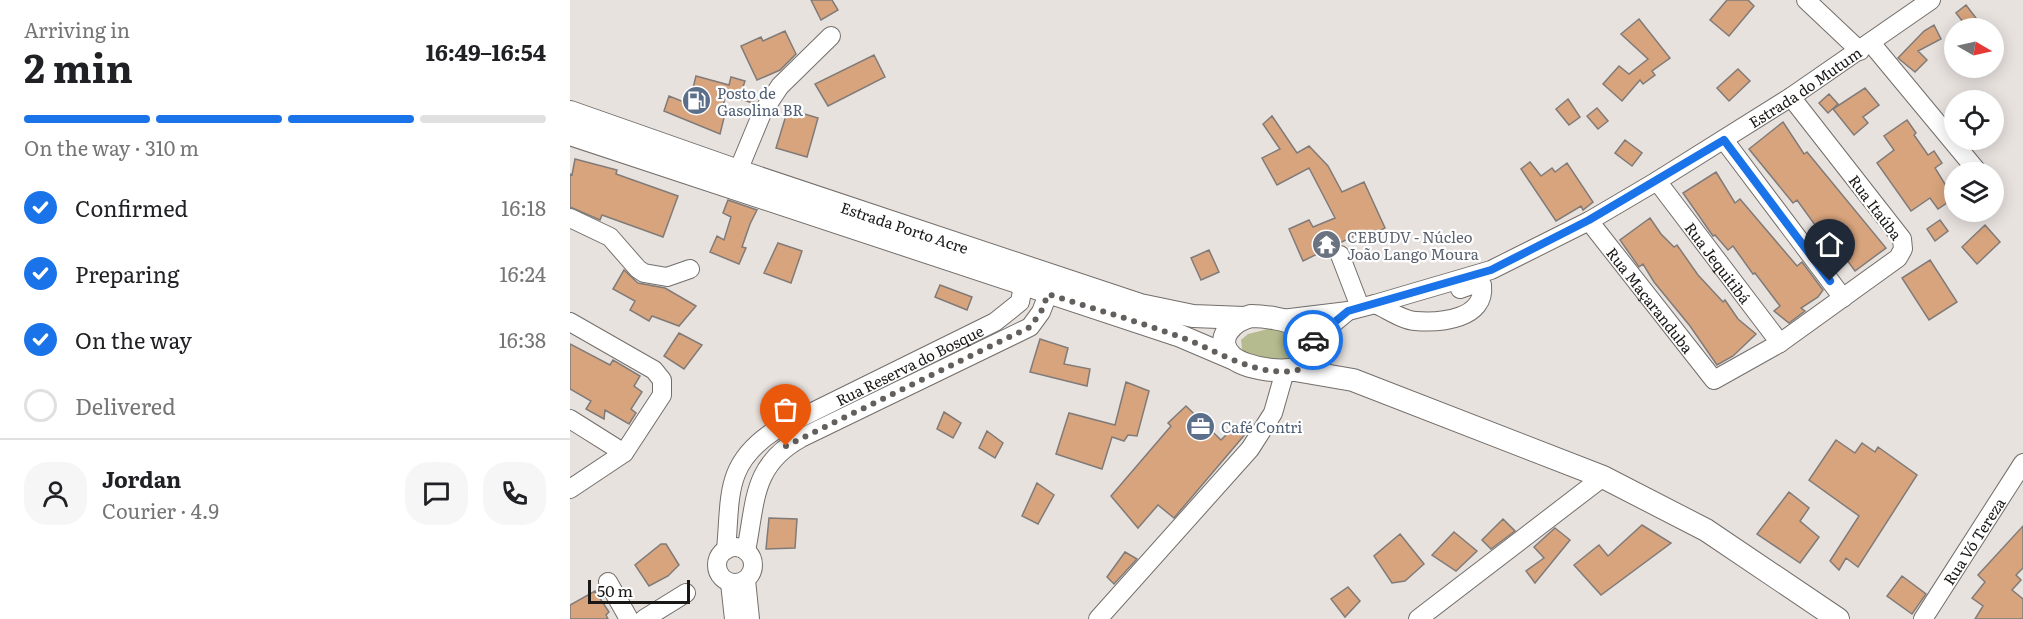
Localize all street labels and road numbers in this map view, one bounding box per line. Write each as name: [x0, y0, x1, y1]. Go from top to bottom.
street label: Estrada do Mutum: [1744, 40, 1866, 133]
street label: Rua Itaúba: [1844, 169, 1909, 245]
street label: Estrada Porto Acre: [838, 195, 972, 259]
street label: Rua Jequitibá: [1680, 217, 1758, 309]
street label: Rua Maçaranduba: [1602, 242, 1700, 358]
street label: Rua Reserva do Bosque: [831, 318, 987, 411]
street label: Rua Vó Tereza: [1937, 492, 2010, 589]

